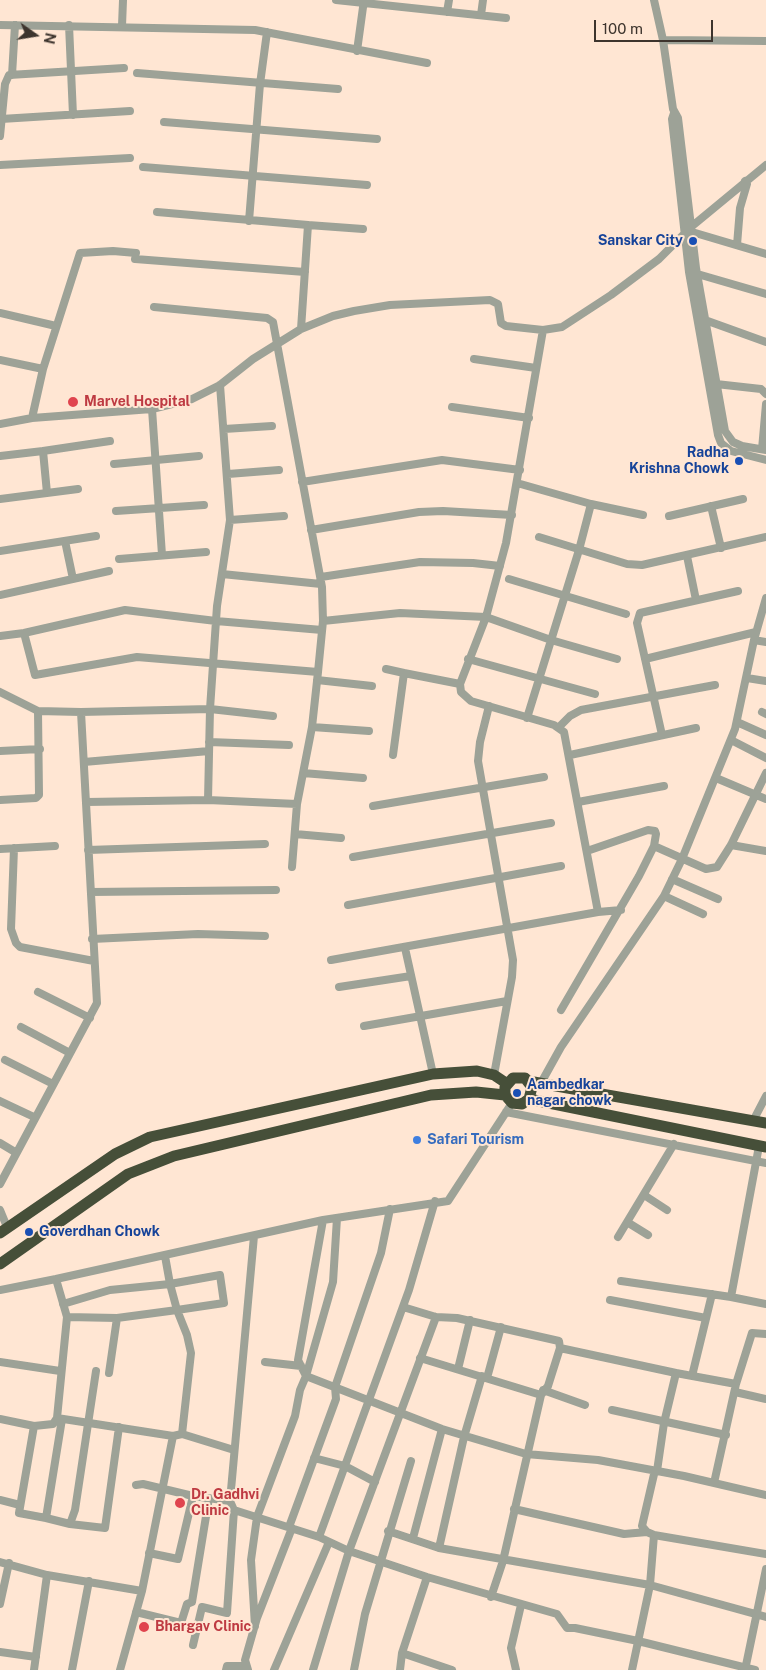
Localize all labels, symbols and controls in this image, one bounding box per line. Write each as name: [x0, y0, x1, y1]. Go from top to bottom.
north arrow: [10, 10, 60, 60]
scale bar: [596, 10, 715, 42]
text: 100 m: [602, 20, 643, 37]
text: N: [41, 31, 59, 46]
place label: Sanskar City: [598, 233, 683, 249]
marker: Sanskar City: [687, 235, 699, 247]
place label: Marvel Hospital: [84, 394, 190, 410]
marker: Marvel Hospital: [66, 395, 80, 409]
place label: Radha Krishna Chowk: [629, 445, 729, 478]
marker: Radha Krishna Chowk: [733, 455, 745, 467]
place label: Aambedkar nagar chowk: [527, 1077, 612, 1110]
marker: Aambedkar nagar chowk: [511, 1087, 523, 1099]
place label: Safari Tourism: [427, 1132, 524, 1148]
marker: Safari Tourism: [411, 1134, 423, 1146]
place label: Goverdhan Chowk: [39, 1224, 160, 1240]
marker: Goverdhan Chowk: [23, 1226, 35, 1238]
place label: Dr. Gadhvi Clinic: [191, 1487, 259, 1520]
marker: Dr. Gadhvi Clinic: [173, 1496, 187, 1510]
place label: Bhargav Clinic: [155, 1619, 251, 1635]
marker: Bhargav Clinic: [137, 1620, 151, 1634]

